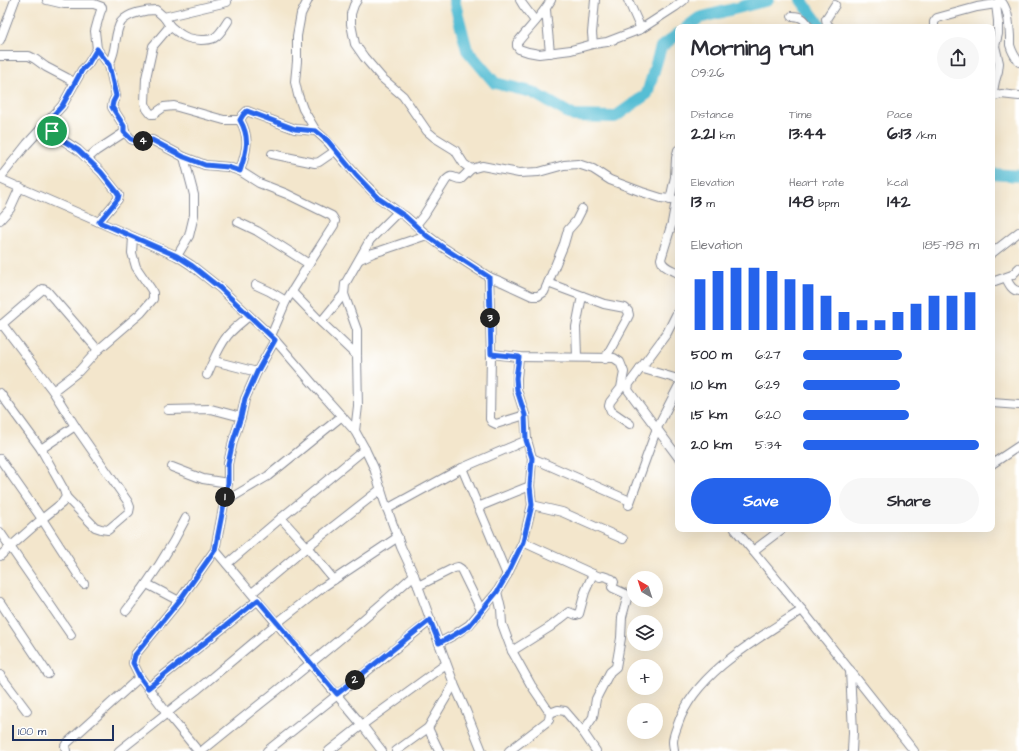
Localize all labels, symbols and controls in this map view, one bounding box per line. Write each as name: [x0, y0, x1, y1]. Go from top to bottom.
text: Morning run: [691, 33, 814, 64]
button: share: [937, 37, 979, 79]
text: 09:26: [691, 64, 724, 82]
text: Distance: [691, 107, 734, 122]
text: Time: [789, 107, 812, 122]
text: Pace: [887, 107, 913, 122]
pin: [35, 114, 69, 148]
icon: arrive: [41, 120, 63, 142]
text: 2.21: [691, 122, 715, 146]
text: 13:44: [789, 122, 826, 146]
text: 6:13: [887, 122, 911, 146]
text: km: [715, 128, 735, 143]
text: /km: [911, 128, 936, 143]
pin: 4: [133, 131, 153, 151]
text: 4: [139, 133, 147, 148]
text: Elevation: [691, 175, 734, 190]
text: Heart rate: [789, 175, 844, 190]
text: kcal: [887, 175, 908, 190]
text: 13: [691, 190, 702, 214]
text: 148: [789, 190, 814, 214]
text: 142: [887, 190, 910, 214]
text: m: [702, 196, 715, 211]
text: bpm: [814, 196, 839, 211]
text: Elevation: [691, 236, 742, 254]
text: 185–198 m: [923, 236, 979, 254]
pin: 3: [480, 308, 500, 328]
text: 3: [487, 310, 493, 325]
text: 500 m: [691, 346, 732, 364]
text: 6:27: [755, 346, 781, 364]
text: 1.0 km: [691, 376, 726, 394]
text: 6:29: [755, 376, 780, 394]
text: 1.5 km: [691, 406, 727, 424]
text: 6:20: [755, 406, 781, 424]
text: 2.0 km: [691, 436, 732, 454]
text: 5:34: [755, 436, 782, 454]
button: Save: [691, 478, 831, 524]
button: Share: [839, 478, 979, 524]
pin: 1: [215, 487, 235, 507]
text: 1: [224, 489, 226, 504]
north arrow: [627, 571, 663, 607]
map controls: [627, 571, 663, 739]
button: layers: [627, 615, 663, 651]
button: +: [627, 659, 663, 695]
pin: 2: [345, 670, 365, 690]
text: 2: [352, 672, 358, 687]
button: −: [627, 703, 663, 739]
scale bar: [12, 723, 114, 742]
text: 100 m: [18, 724, 46, 739]

